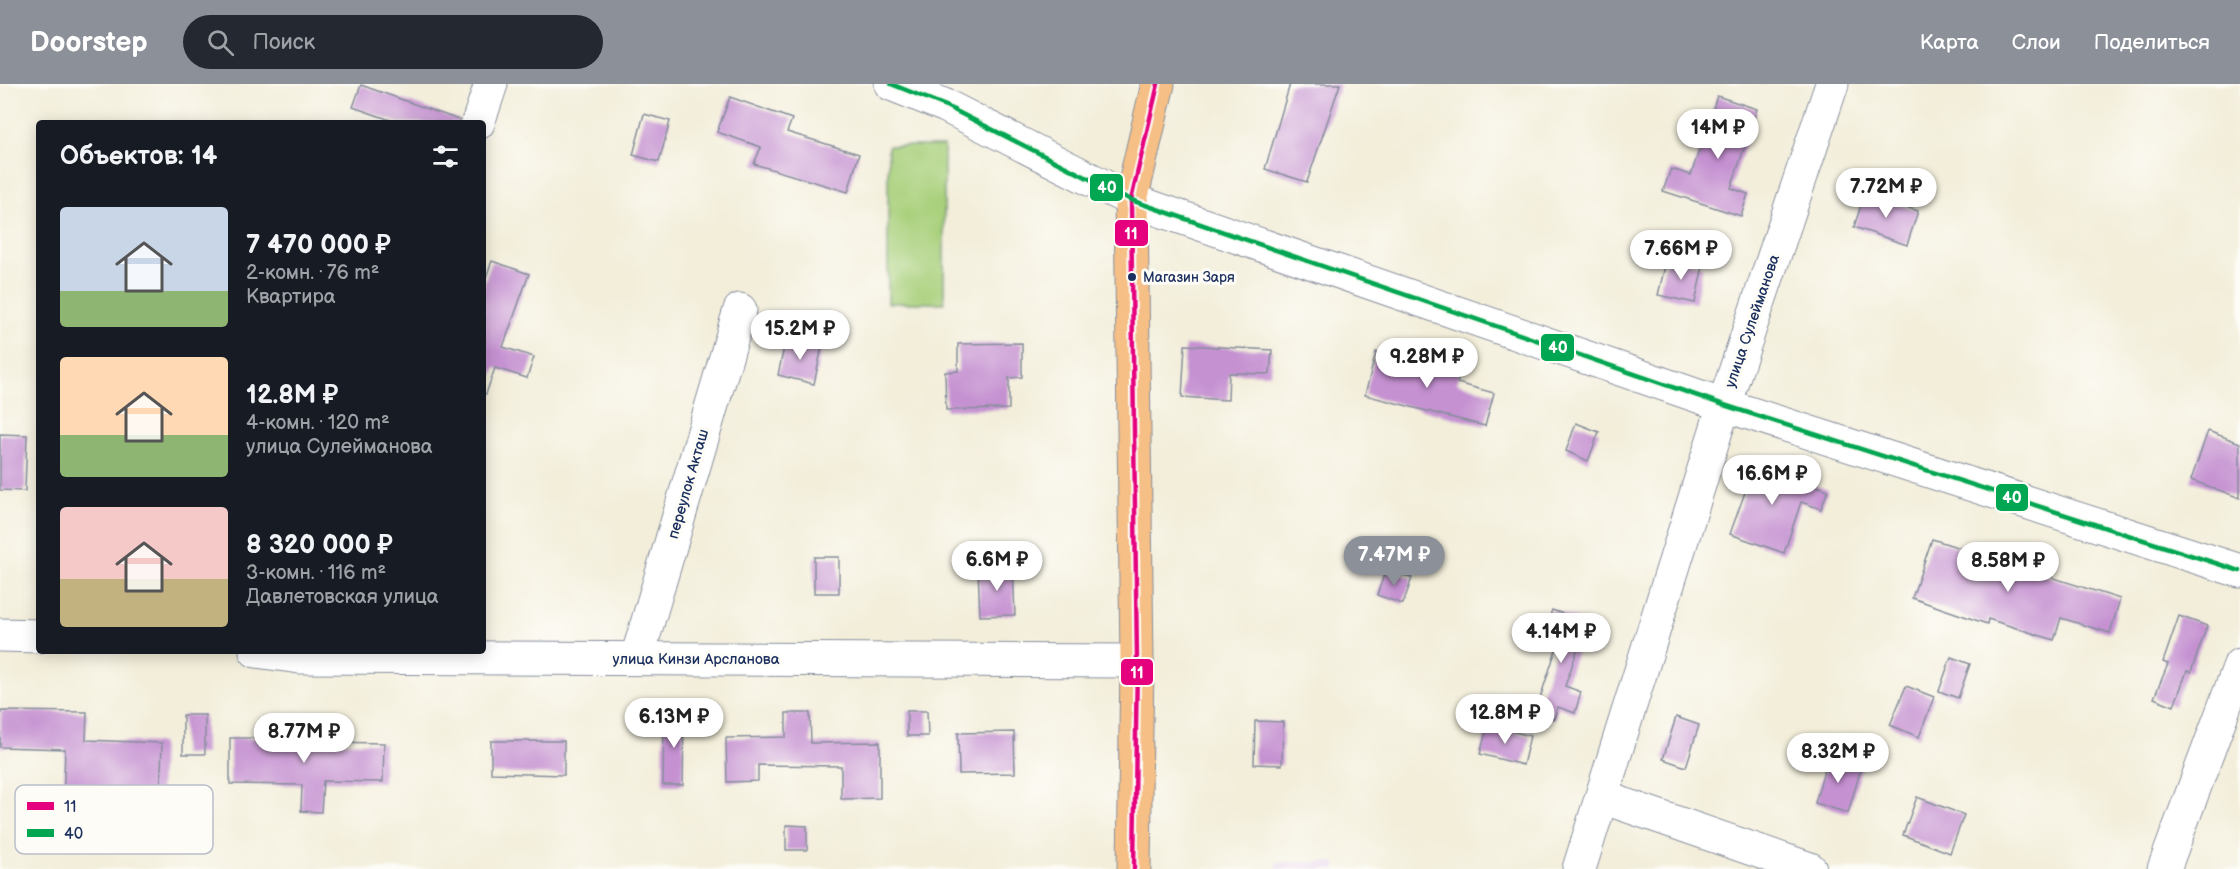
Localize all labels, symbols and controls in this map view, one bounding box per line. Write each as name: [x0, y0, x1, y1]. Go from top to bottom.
search box: [183, 15, 603, 69]
text: Doorstep: [30, 26, 147, 59]
icon: search: [204, 26, 237, 59]
text: Поиск: [252, 29, 315, 56]
text: Карта: [1920, 30, 1979, 55]
text: Слои: [2012, 30, 2061, 55]
text: Поделиться: [2094, 30, 2210, 55]
pin: 14M ₽: [1676, 109, 1760, 160]
text: 14M ₽: [1691, 116, 1745, 140]
icon: filters: [429, 140, 462, 173]
text: Объектов: 14: [60, 141, 217, 172]
pin: 7.72M ₽: [1831, 168, 1941, 219]
line badge: 40: [1089, 173, 1124, 202]
text: 7.72M ₽: [1850, 175, 1922, 199]
text: 40: [1097, 179, 1117, 198]
line badge: 11: [1114, 219, 1149, 247]
text: 11: [1124, 225, 1138, 244]
text: 7 470 000 ₽: [246, 230, 391, 261]
pin: 7.66M ₽: [1626, 230, 1736, 281]
icon: home: [108, 231, 180, 303]
text: 7.66M ₽: [1644, 237, 1718, 261]
street label: улица Сулейманова: [1721, 252, 1784, 390]
text: 2-комн. · 76 m²: [246, 261, 379, 285]
place label: Магазин Заря: [1143, 269, 1235, 286]
marker: Магазин Заря: [1126, 271, 1138, 283]
text: Квартира: [246, 285, 336, 309]
pin: 15.2M ₽: [745, 310, 855, 361]
text: 15.2M ₽: [765, 317, 835, 341]
line badge: 40: [1540, 333, 1575, 362]
pin: 9.28M ₽: [1372, 338, 1482, 389]
text: 40: [1548, 339, 1568, 358]
text: 9.28M ₽: [1390, 345, 1464, 369]
text: 12.8M ₽: [246, 380, 338, 411]
icon: home: [108, 381, 180, 453]
text: 4-комн. · 120 m²: [246, 411, 390, 435]
street label: переулок Акташ: [664, 427, 713, 541]
text: улица Сулейманова: [246, 435, 432, 459]
pin: 16.6M ₽: [1717, 455, 1827, 506]
text: 16.6M ₽: [1736, 462, 1808, 486]
line badge: 40: [1995, 483, 2029, 512]
text: 40: [2002, 489, 2022, 508]
text: 8 320 000 ₽: [246, 530, 393, 561]
icon: home: [108, 531, 180, 603]
pin: 7.47M ₽: [1339, 536, 1449, 587]
pin: 6.6M ₽: [948, 541, 1046, 592]
pin: 8.58M ₽: [1953, 542, 2063, 593]
text: 7.47M ₽: [1358, 543, 1430, 567]
text: 6.6M ₽: [966, 548, 1028, 572]
text: 8.58M ₽: [1971, 549, 2045, 573]
text: 3-комн. · 116 m²: [246, 561, 386, 585]
text: Давлетовская улица: [246, 585, 439, 609]
pin: 4.14M ₽: [1506, 613, 1616, 664]
text: 4.14M ₽: [1526, 620, 1596, 644]
street label: улица Кинзи Арсланова: [612, 650, 780, 669]
line badge: 11: [1120, 658, 1154, 686]
text: 11: [1130, 664, 1144, 683]
pin: 12.8M ₽: [1450, 694, 1560, 745]
pin: 6.13M ₽: [619, 698, 729, 749]
text: 12.8M ₽: [1469, 701, 1541, 725]
text: 6.13M ₽: [639, 705, 709, 729]
pin: 8.77M ₽: [249, 713, 359, 764]
text: 8.77M ₽: [268, 720, 340, 744]
pin: 8.32M ₽: [1783, 733, 1893, 784]
text: 8.32M ₽: [1801, 740, 1875, 764]
legend: [15, 785, 213, 854]
text: 11: [64, 798, 76, 817]
text: 40: [64, 825, 83, 844]

